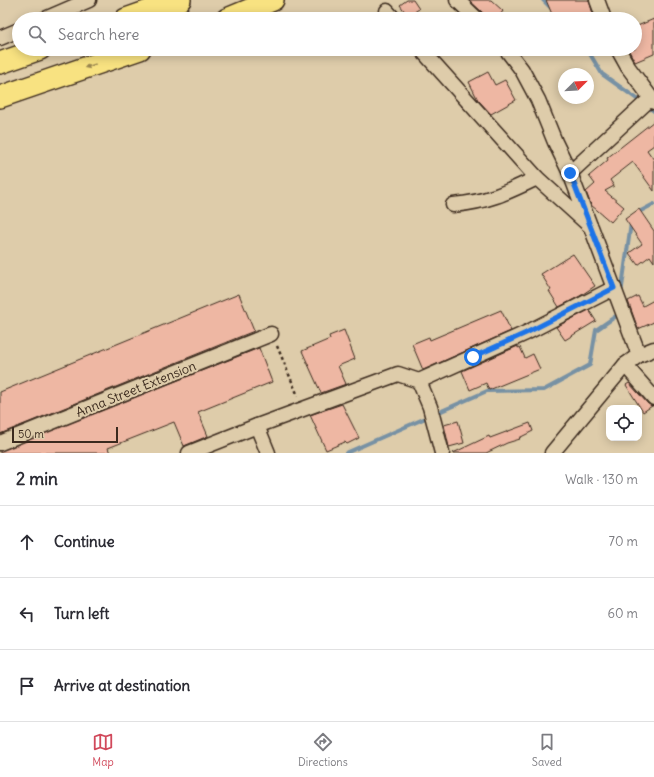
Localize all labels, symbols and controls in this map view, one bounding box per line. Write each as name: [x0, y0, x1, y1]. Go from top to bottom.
search box: [12, 12, 642, 56]
icon: search: [26, 23, 48, 45]
text: Search here: [58, 25, 139, 44]
one-way arrow: [84, 64, 96, 70]
north arrow: [558, 68, 594, 104]
route end: [561, 164, 579, 182]
route start: [464, 348, 482, 366]
street label: Anna Street Extension: [73, 357, 199, 421]
map controls: [606, 405, 642, 441]
button: locate: [606, 405, 642, 441]
scale bar: [12, 425, 118, 444]
text: 50 m: [18, 427, 44, 441]
text: 2 min: [16, 468, 58, 490]
text: Walk · 130 m: [565, 471, 638, 488]
icon: ahead: [16, 531, 38, 553]
text: Continue: [54, 532, 115, 551]
text: 70 m: [609, 533, 638, 550]
icon: left: [16, 603, 38, 625]
text: Turn left: [54, 604, 109, 623]
text: 60 m: [607, 605, 638, 622]
icon: arrive: [16, 675, 38, 697]
text: Arrive at destination: [54, 676, 190, 695]
tab: Map: [92, 731, 114, 769]
tab: Directions: [298, 731, 348, 769]
tab: Saved: [532, 731, 562, 769]

